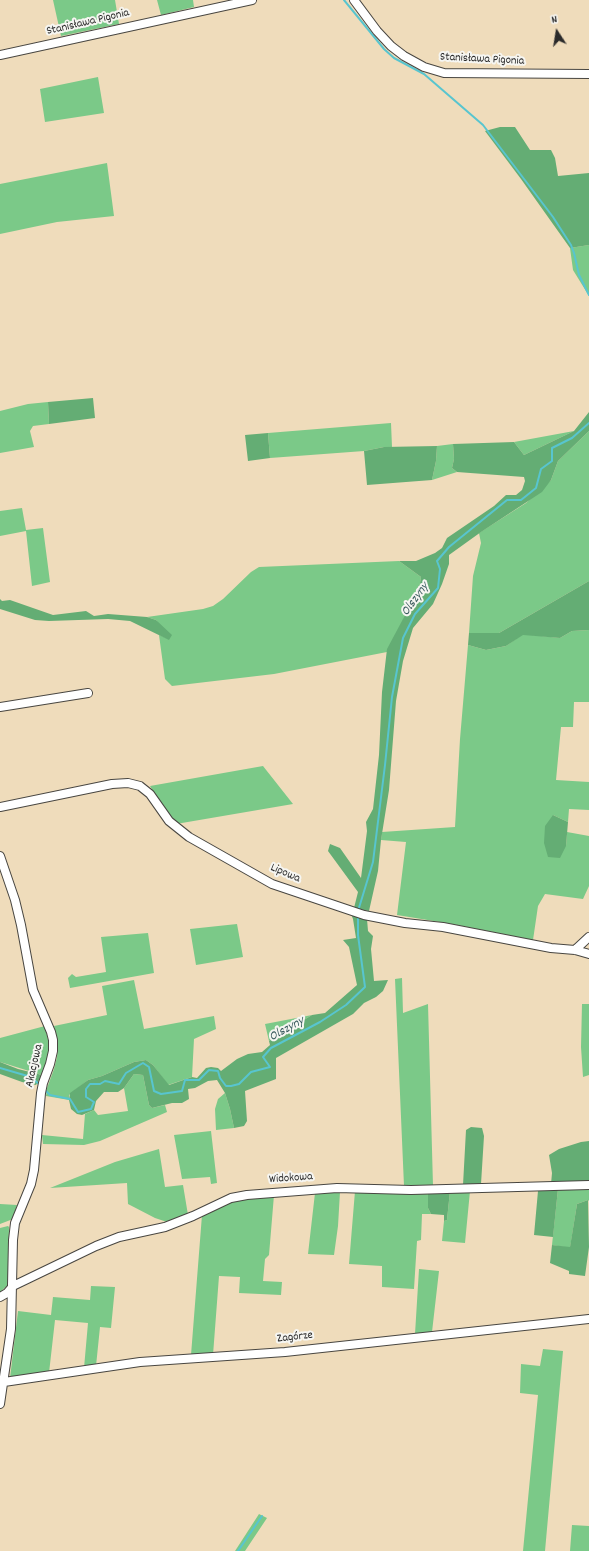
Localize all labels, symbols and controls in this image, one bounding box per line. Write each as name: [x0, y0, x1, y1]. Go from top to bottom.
street label: Stanisława Pigonia: [45, 6, 131, 40]
north arrow: [537, 12, 577, 52]
text: N: [550, 12, 559, 29]
street label: Stanisława Pigonia: [439, 51, 525, 69]
water label: Olszyny: [399, 580, 433, 620]
street label: Lipowa: [268, 861, 302, 887]
water label: Olszyny: [267, 1014, 307, 1046]
street label: Akacjowa: [23, 1043, 47, 1089]
street label: Widokowa: [269, 1170, 313, 1188]
street label: Zagórze: [276, 1329, 314, 1347]

